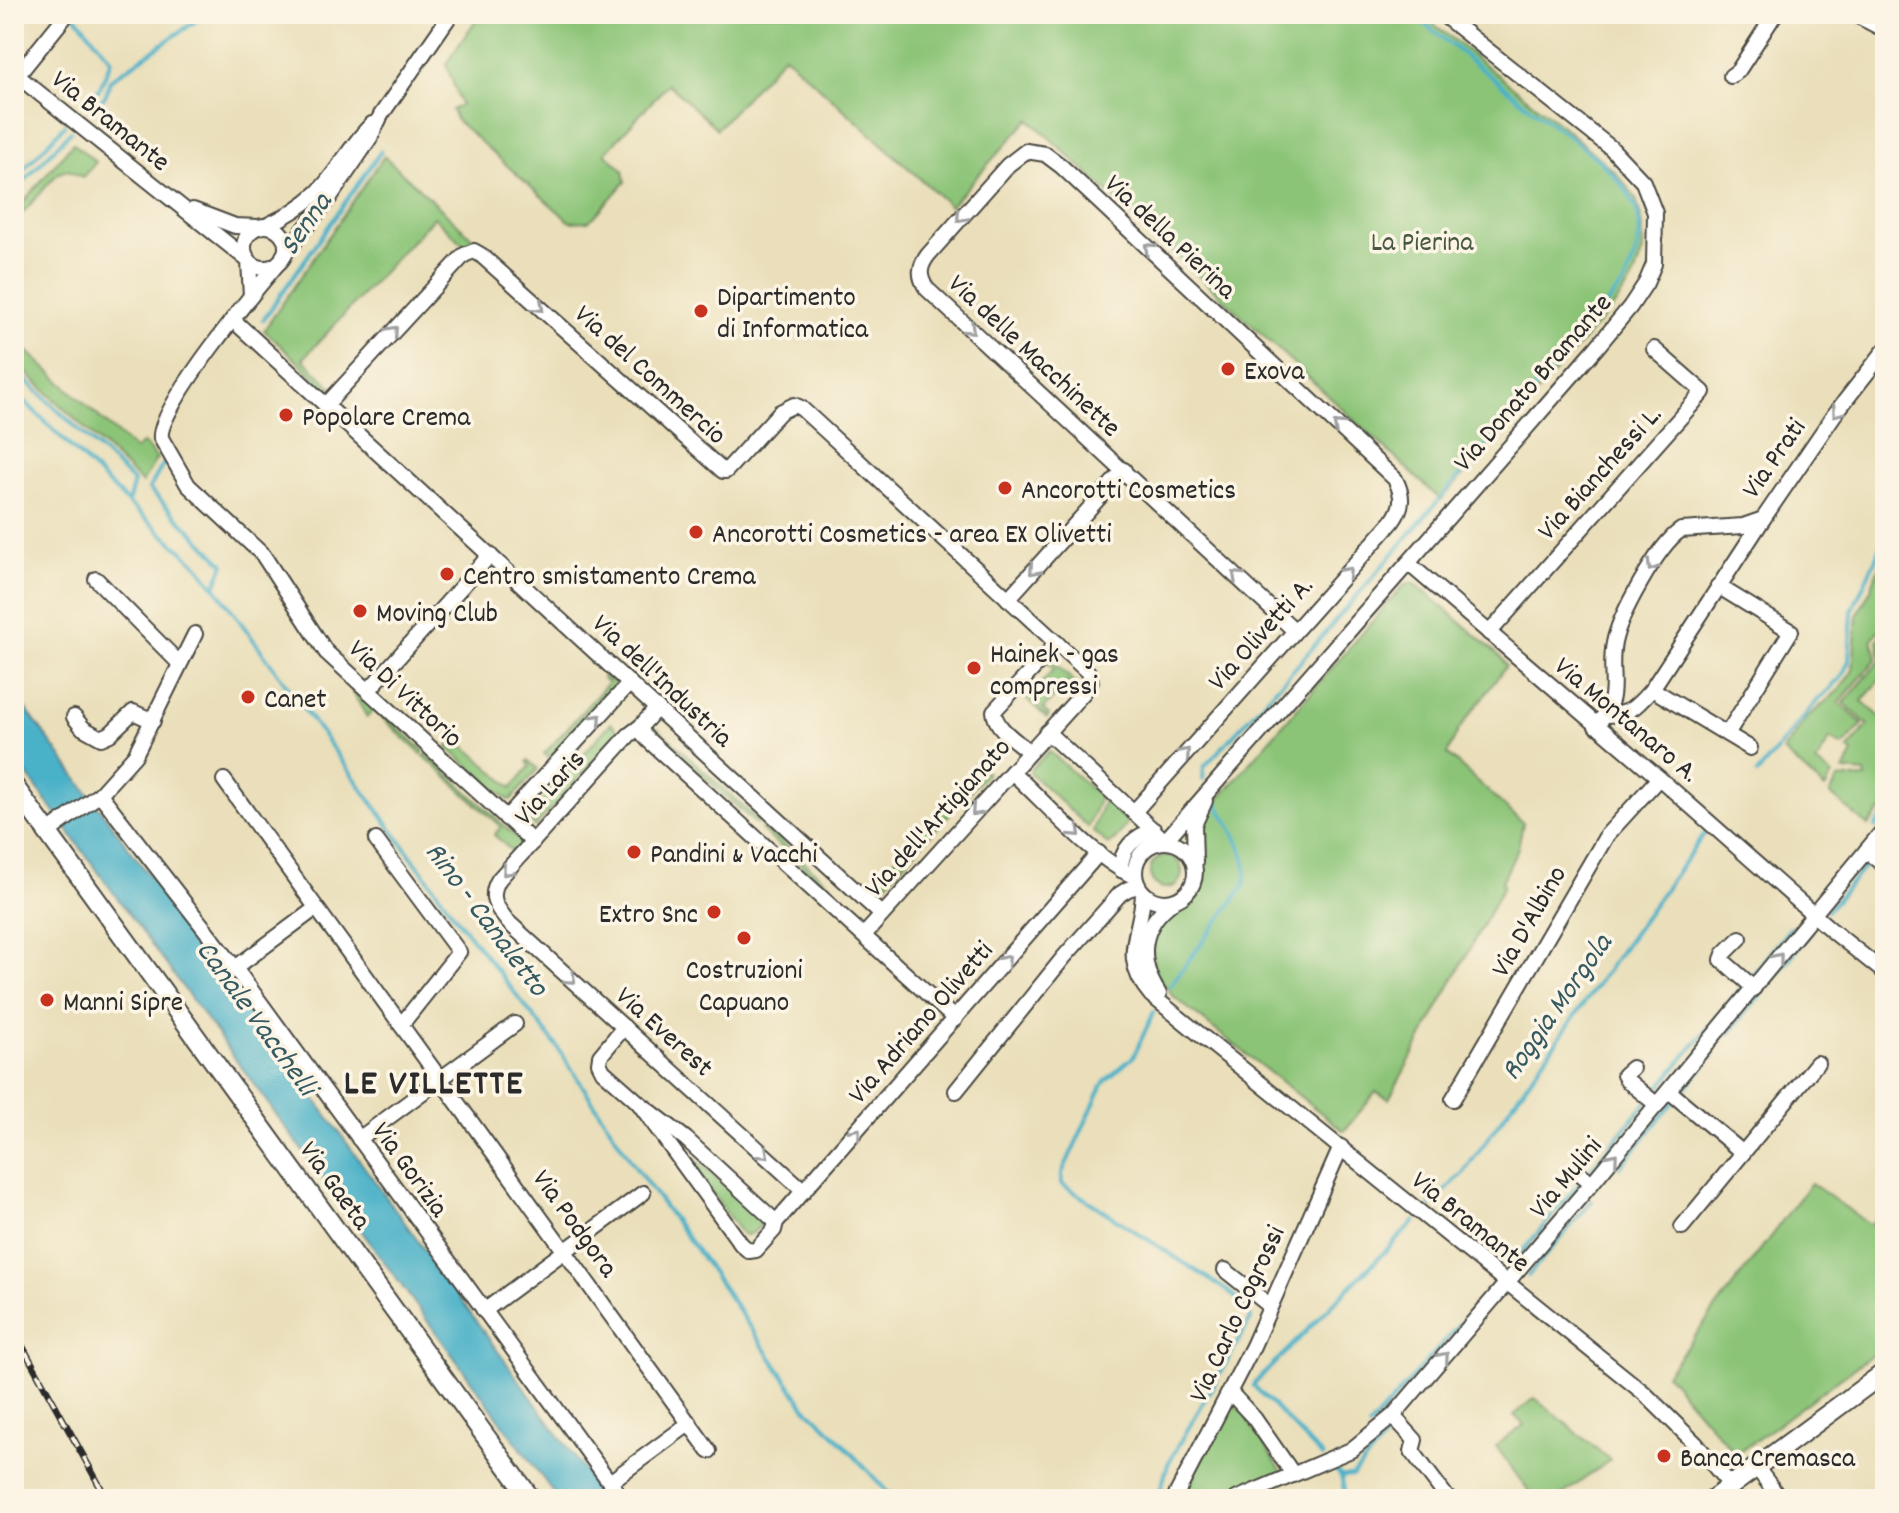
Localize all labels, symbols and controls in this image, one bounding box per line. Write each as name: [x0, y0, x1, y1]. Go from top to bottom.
street label: Via Bramante: [41, 62, 177, 183]
street label: Via della Pierina: [1093, 167, 1244, 311]
water label: Senna: [271, 184, 346, 266]
one-way arrow: [957, 208, 971, 223]
park label: La Pierina: [1371, 225, 1474, 265]
one-way arrow: [1144, 243, 1158, 258]
street label: Via delle Macchinette: [937, 267, 1128, 449]
place label: Dipartimento di Informatica: [717, 280, 869, 352]
street label: Via Donato Bramante: [1446, 286, 1624, 482]
street label: Via del Commercio: [564, 297, 734, 456]
one-way arrow: [530, 298, 545, 312]
marker: Dipartimento di Informatica: [692, 302, 710, 320]
one-way arrow: [961, 319, 976, 334]
one-way arrow: [383, 326, 398, 341]
place label: Exova: [1244, 354, 1305, 394]
marker: Exova: [1219, 360, 1237, 378]
street label: Via Bianchessi L.: [1530, 398, 1674, 551]
place label: Popolare Crema: [302, 400, 471, 440]
one-way arrow: [1832, 403, 1847, 418]
marker: Popolare Crema: [277, 406, 295, 424]
street label: Via Prati: [1734, 412, 1818, 508]
one-way arrow: [1333, 421, 1348, 435]
place label: Ancorotti Cosmetics: [1021, 473, 1236, 513]
marker: Ancorotti Cosmetics: [996, 479, 1014, 497]
place label: Ancorotti Cosmetics - area EX Olivetti: [712, 517, 1112, 557]
marker: Ancorotti Cosmetics - area EX Olivetti: [687, 523, 705, 541]
one-way arrow: [1647, 557, 1662, 572]
place label: Centro smistamento Crema: [463, 559, 757, 599]
one-way arrow: [1030, 560, 1044, 575]
marker: Centro smistamento Crema: [438, 565, 456, 583]
one-way arrow: [1337, 567, 1351, 582]
street label: Via Olivetti A.: [1200, 569, 1325, 702]
one-way arrow: [1232, 571, 1246, 586]
place label: Moving Club: [376, 596, 498, 636]
marker: Moving Club: [351, 602, 369, 620]
street label: Via dell'Industria: [581, 607, 741, 759]
street label: Via Di Vittorio: [337, 632, 470, 759]
place label: Hainek - gas compressi: [990, 637, 1119, 709]
street label: Via Montanaro A.: [1543, 649, 1706, 795]
marker: Hainek - gas compressi: [965, 659, 983, 677]
place label: Canet: [264, 682, 327, 722]
marker: Canet: [239, 688, 257, 706]
one-way arrow: [587, 714, 602, 729]
street label: Via dell'Artigianato: [857, 731, 1022, 908]
street label: Via Laris: [507, 743, 597, 836]
one-way arrow: [1176, 748, 1190, 763]
one-way arrow: [972, 802, 986, 817]
one-way arrow: [1067, 822, 1081, 837]
water label: Rino - Canaletto: [412, 834, 558, 1008]
place label: Pandini & Vacchi: [650, 837, 817, 877]
marker: Pandini & Vacchi: [625, 843, 643, 861]
street label: Via D'Albino: [1483, 859, 1579, 986]
one-way arrow: [502, 862, 516, 877]
place label: Extro Snc: [599, 897, 698, 937]
marker: Extro Snc: [705, 903, 723, 921]
water label: Roggia Morgola: [1492, 925, 1626, 1091]
marker: Costruzioni Capuano: [735, 929, 753, 947]
water label: Canale Vacchelli: [183, 933, 328, 1110]
street label: Via Adriano Olivetti: [841, 934, 1005, 1115]
place label: Costruzioni Capuano: [685, 953, 803, 1025]
one-way arrow: [1768, 953, 1783, 967]
one-way arrow: [996, 955, 1011, 970]
one-way arrow: [562, 970, 576, 985]
street label: Via Everest: [605, 979, 721, 1089]
place label: Manni Sipre: [63, 985, 183, 1025]
marker: Manni Sipre: [38, 991, 56, 1009]
district label: LE VILLETTE: [344, 1060, 524, 1112]
street label: Via Gorizia: [360, 1115, 457, 1228]
one-way arrow: [846, 1127, 861, 1142]
street label: Via Mulini: [1522, 1129, 1614, 1229]
street label: Via Gaeta: [287, 1134, 379, 1240]
one-way arrow: [754, 1144, 769, 1159]
one-way arrow: [1603, 1153, 1618, 1168]
street label: Via Podgora: [520, 1163, 626, 1288]
street label: Via Bramante: [1401, 1163, 1537, 1284]
street label: Via Carlo Cogrossi: [1181, 1220, 1298, 1410]
one-way arrow: [1434, 1352, 1449, 1366]
place label: Banca Cremasca: [1680, 1441, 1856, 1481]
marker: Banca Cremasca: [1655, 1447, 1673, 1465]

